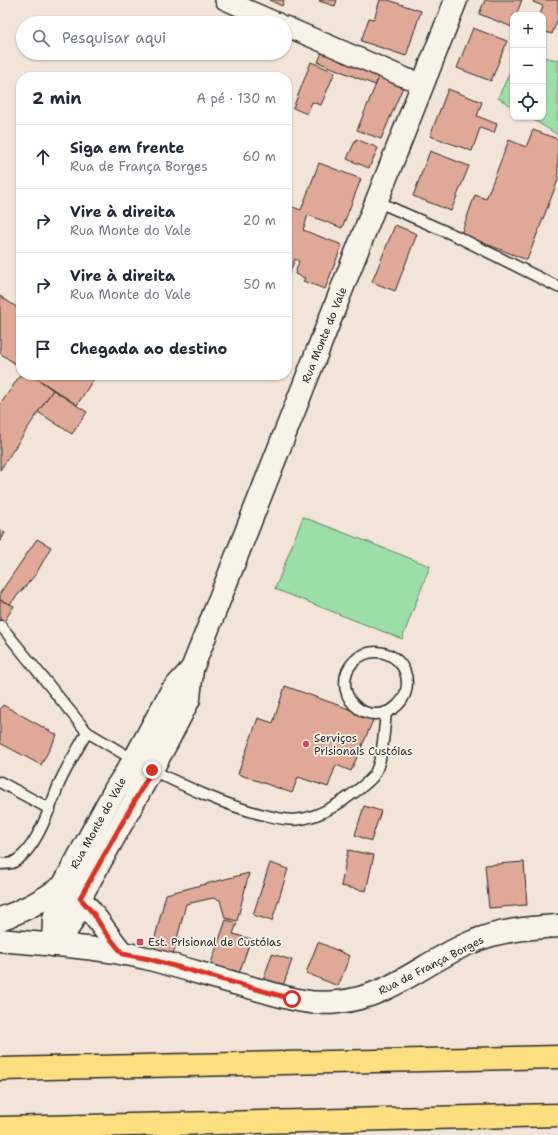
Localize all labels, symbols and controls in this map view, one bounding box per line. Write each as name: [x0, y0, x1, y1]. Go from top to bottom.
map controls: [510, 12, 546, 120]
button: +: [510, 12, 546, 48]
search box: [16, 16, 292, 60]
icon: search: [30, 27, 52, 49]
text: Pesquisar aqui: [62, 28, 166, 48]
button: −: [510, 48, 546, 84]
button: locate: [510, 84, 546, 120]
text: 2 min: [32, 87, 82, 109]
text: A pé · 130 m: [197, 90, 276, 107]
text: Siga em frente: [70, 138, 185, 158]
icon: ahead: [32, 146, 54, 168]
text: 60 m: [243, 148, 276, 165]
text: Rua de França Borges: [70, 158, 208, 175]
text: Vire à direita: [70, 202, 175, 222]
icon: right: [32, 210, 54, 232]
text: 20 m: [243, 212, 276, 229]
text: Rua Monte do Vale: [70, 222, 191, 239]
text: Vire à direita: [70, 266, 175, 286]
icon: right: [32, 274, 54, 296]
text: 50 m: [243, 276, 276, 293]
street label: Rua Monte do Vale: [298, 285, 351, 385]
text: Rua Monte do Vale: [70, 286, 191, 303]
icon: arrive: [32, 338, 54, 360]
text: Chegada ao destino: [70, 339, 227, 359]
place label: Serviços Prisionais Custóias: [314, 731, 412, 759]
marker: Serviços Prisionais Custóias: [301, 739, 311, 749]
route end: [143, 761, 161, 779]
street label: Rua Monte do Vale: [67, 775, 130, 872]
street label: Rua de França Borges: [376, 932, 487, 999]
place label: Est. Prisional de Custóias: [148, 935, 281, 950]
marker: Est. Prisional de Custóias: [135, 937, 145, 947]
route start: [283, 990, 301, 1008]

